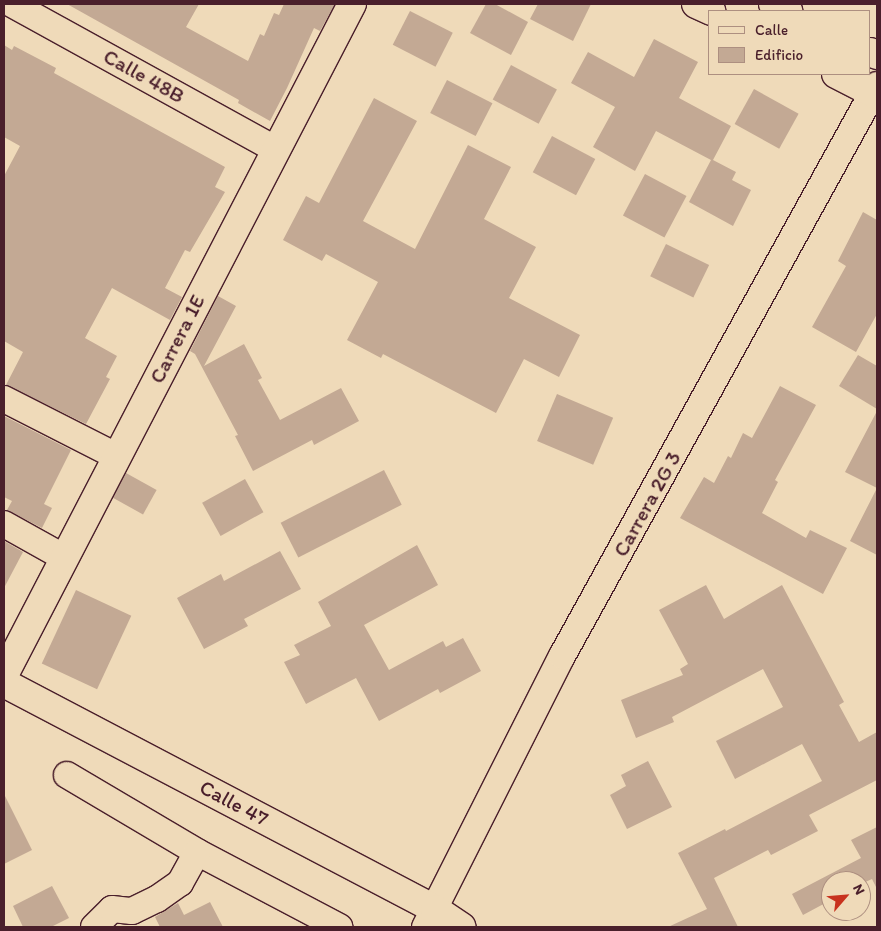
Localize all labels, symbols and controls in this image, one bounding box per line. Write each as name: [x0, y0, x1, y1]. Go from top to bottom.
legend: [708, 10, 871, 75]
text: Calle: [755, 21, 788, 39]
street label: Calle 48B: [99, 43, 189, 109]
text: Edificio: [755, 46, 803, 64]
street label: Carrera 1E: [144, 291, 210, 387]
street label: Carrera 2G 3: [608, 447, 686, 561]
street label: Calle 47: [195, 774, 273, 832]
north arrow: [821, 871, 871, 921]
text: N: [849, 881, 869, 897]

